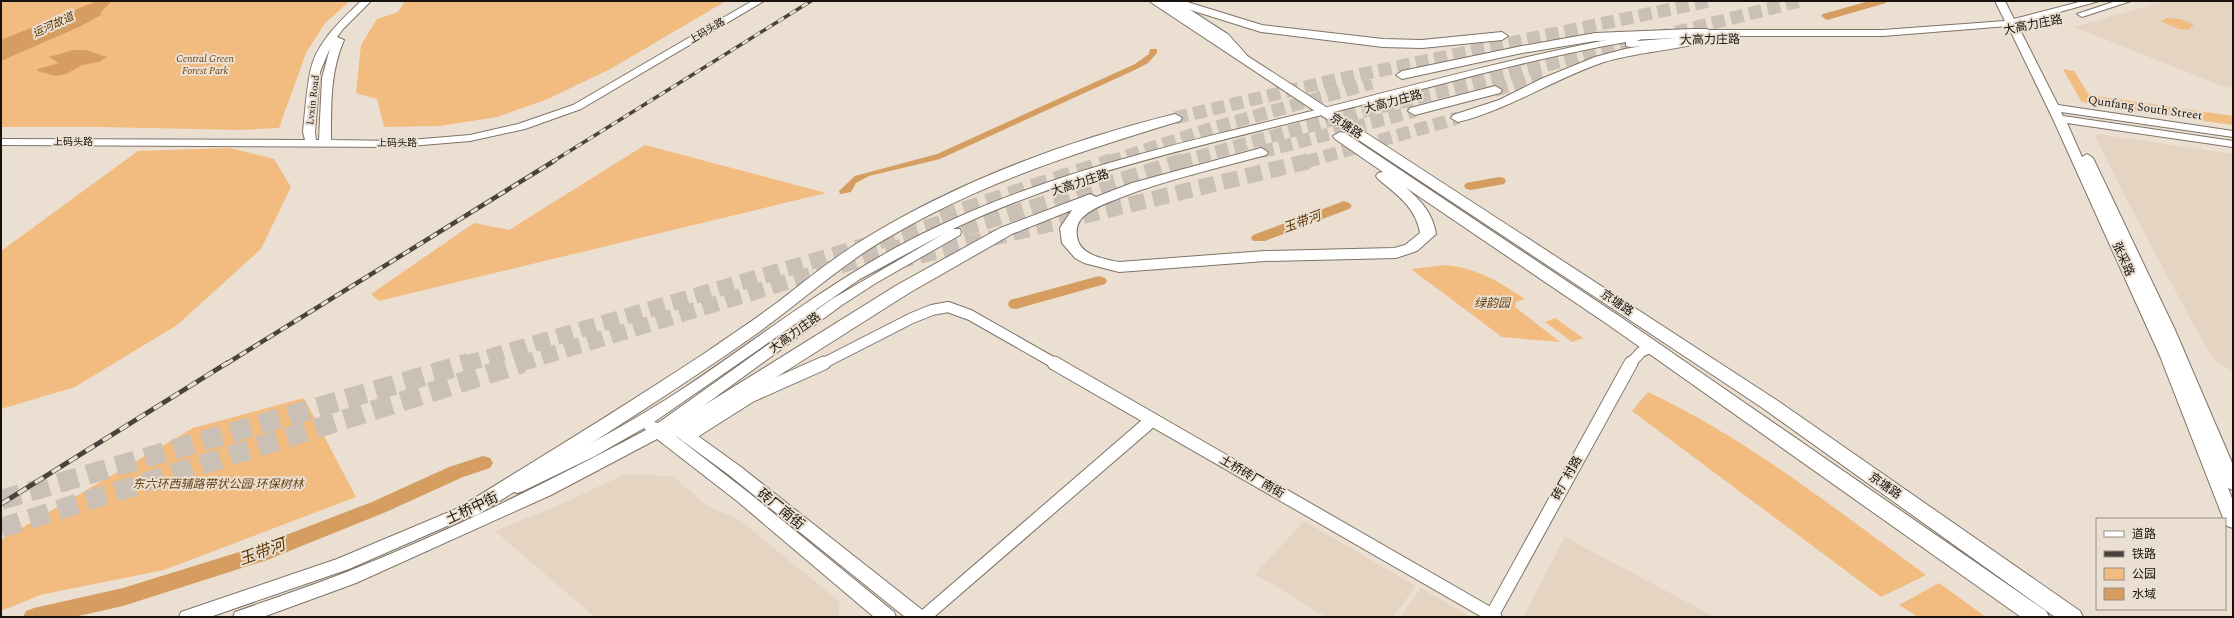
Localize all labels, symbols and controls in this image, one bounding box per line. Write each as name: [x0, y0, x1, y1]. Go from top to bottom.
water label: 运河故道: [29, 7, 78, 42]
street label: 大高力庄路: [2002, 10, 2064, 40]
street label: 上码头路: [686, 14, 728, 48]
street label: 大高力庄路: [1680, 30, 1740, 50]
park label: Central Green Forest Park: [176, 51, 235, 79]
street label: Lvxin Road: [302, 74, 324, 126]
street label: 大高力庄路: [1362, 85, 1424, 119]
street label: Qunfang South Street: [2087, 91, 2203, 125]
street label: 京塘路: [1326, 108, 1366, 144]
street label: 上码头路: [53, 134, 93, 150]
street label: 上码头路: [377, 135, 417, 151]
street label: 大高力庄路: [1049, 165, 1111, 201]
water label: 玉带河: [1280, 205, 1327, 238]
street label: 张采路: [2107, 239, 2139, 279]
street label: 京塘路: [1597, 285, 1637, 321]
park label: 绿韵园: [1474, 294, 1512, 313]
street label: 大高力庄路: [765, 308, 825, 358]
street label: 土桥砖厂南街: [1216, 451, 1288, 503]
street label: 砖厂村路: [1547, 452, 1587, 504]
street label: 京塘路: [1865, 468, 1905, 504]
park label: 东六环西辅路带状公园·环保树林: [132, 475, 305, 494]
street label: 砖厂南街: [753, 483, 809, 535]
street label: 土桥中街: [442, 487, 502, 529]
legend: [2096, 518, 2226, 610]
text: 道路: [2132, 525, 2156, 544]
water label: 玉带河: [235, 531, 291, 571]
text: 铁路: [2132, 545, 2156, 564]
text: 公园: [2132, 565, 2156, 584]
text: 水域: [2132, 585, 2156, 604]

